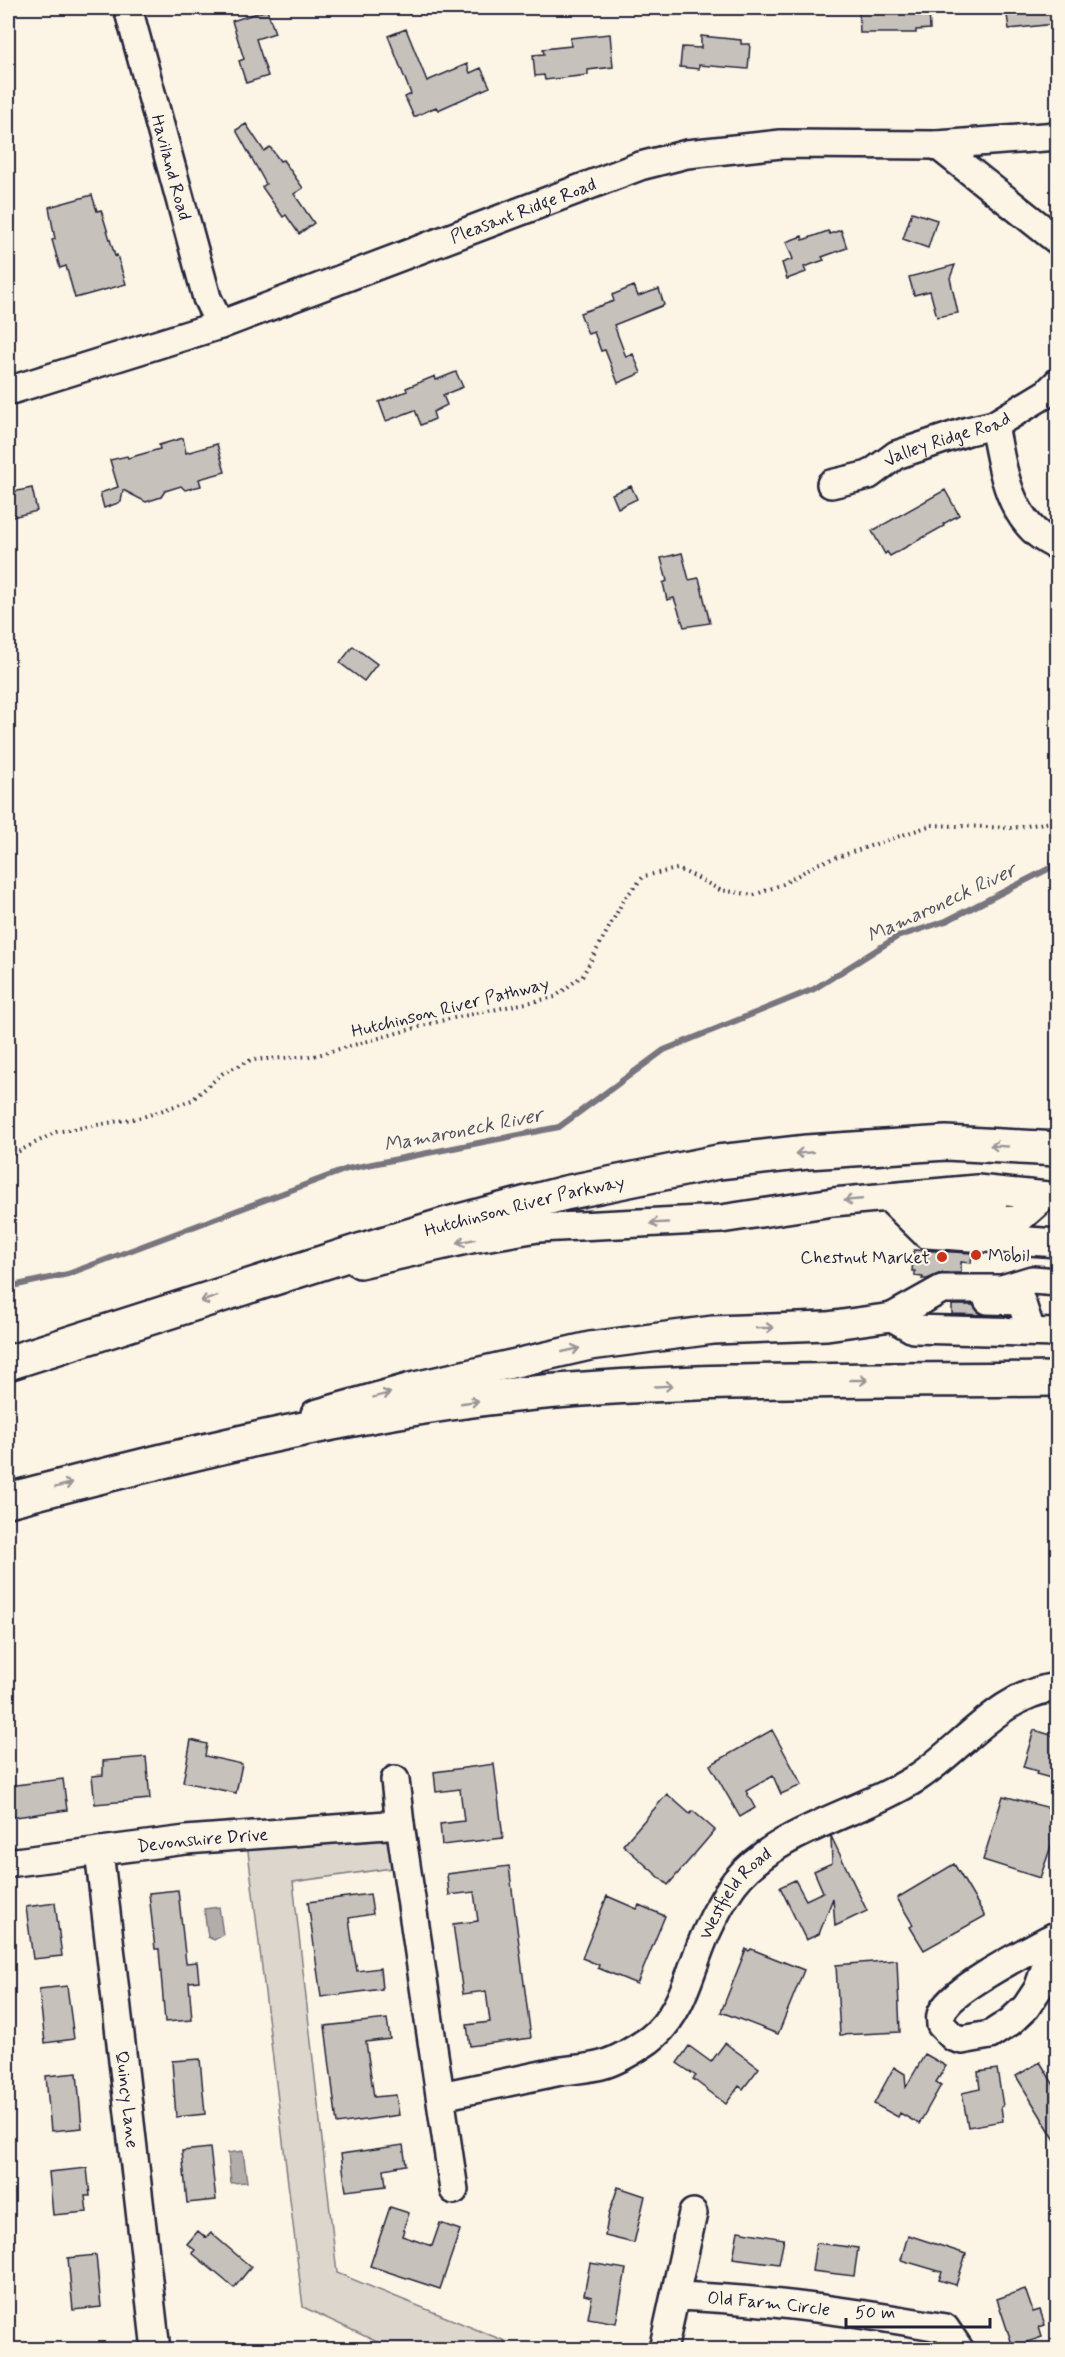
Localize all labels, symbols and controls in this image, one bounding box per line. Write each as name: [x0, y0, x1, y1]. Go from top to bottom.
street label: Haviland Road: [145, 112, 196, 223]
street label: Pleasant Ridge Road: [447, 173, 600, 250]
street label: Valley Ridge Road: [879, 407, 1015, 473]
water label: Mamaroneck River: [863, 856, 1023, 950]
street label: Hutchinson River Pathway: [349, 972, 552, 1044]
water label: Mamaroneck River: [382, 1101, 548, 1159]
one-way arrow: [990, 1140, 1010, 1151]
one-way arrow: [795, 1148, 815, 1159]
street label: Hutchinson River Parkway: [422, 1170, 627, 1244]
one-way arrow: [843, 1195, 863, 1206]
one-way arrow: [650, 1217, 670, 1228]
one-way arrow: [456, 1236, 476, 1247]
place label: Mobil: [988, 1244, 1030, 1268]
place label: Chestnut Market: [800, 1246, 930, 1270]
marker: Mobil: [969, 1248, 983, 1262]
marker: Chestnut Market: [935, 1250, 949, 1264]
one-way arrow: [200, 1294, 219, 1305]
one-way arrow: [754, 1323, 774, 1334]
one-way arrow: [562, 1344, 581, 1356]
one-way arrow: [848, 1374, 868, 1386]
one-way arrow: [653, 1380, 673, 1391]
one-way arrow: [372, 1388, 391, 1400]
one-way arrow: [459, 1396, 479, 1407]
one-way arrow: [54, 1479, 73, 1491]
street label: Devonshire Drive: [136, 1823, 269, 1859]
street label: Westfield Road: [694, 1842, 776, 1944]
street label: Quincy Lane: [109, 2050, 144, 2149]
street label: Old Farm Circle: [706, 2287, 831, 2323]
scale bar: [846, 2291, 990, 2329]
text: 50 m: [855, 2301, 895, 2325]

